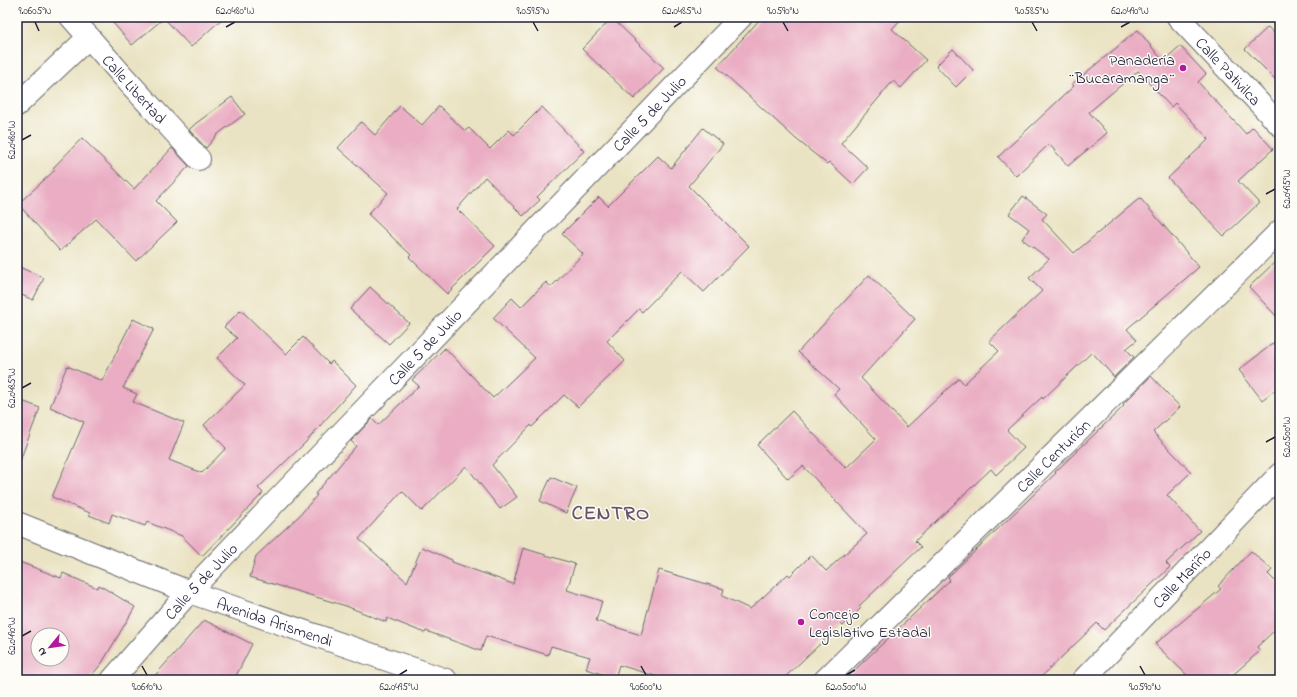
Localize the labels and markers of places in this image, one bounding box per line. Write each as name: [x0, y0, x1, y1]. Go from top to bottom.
place label: Panadería ¨Bucaramanga¨: [1068, 49, 1175, 91]
marker: Panadería ¨Bucaramanga¨: [1178, 63, 1188, 73]
place label: Concejo Legislativo Estadal: [809, 603, 931, 645]
marker: Concejo Legislativo Estadal: [796, 617, 806, 627]

